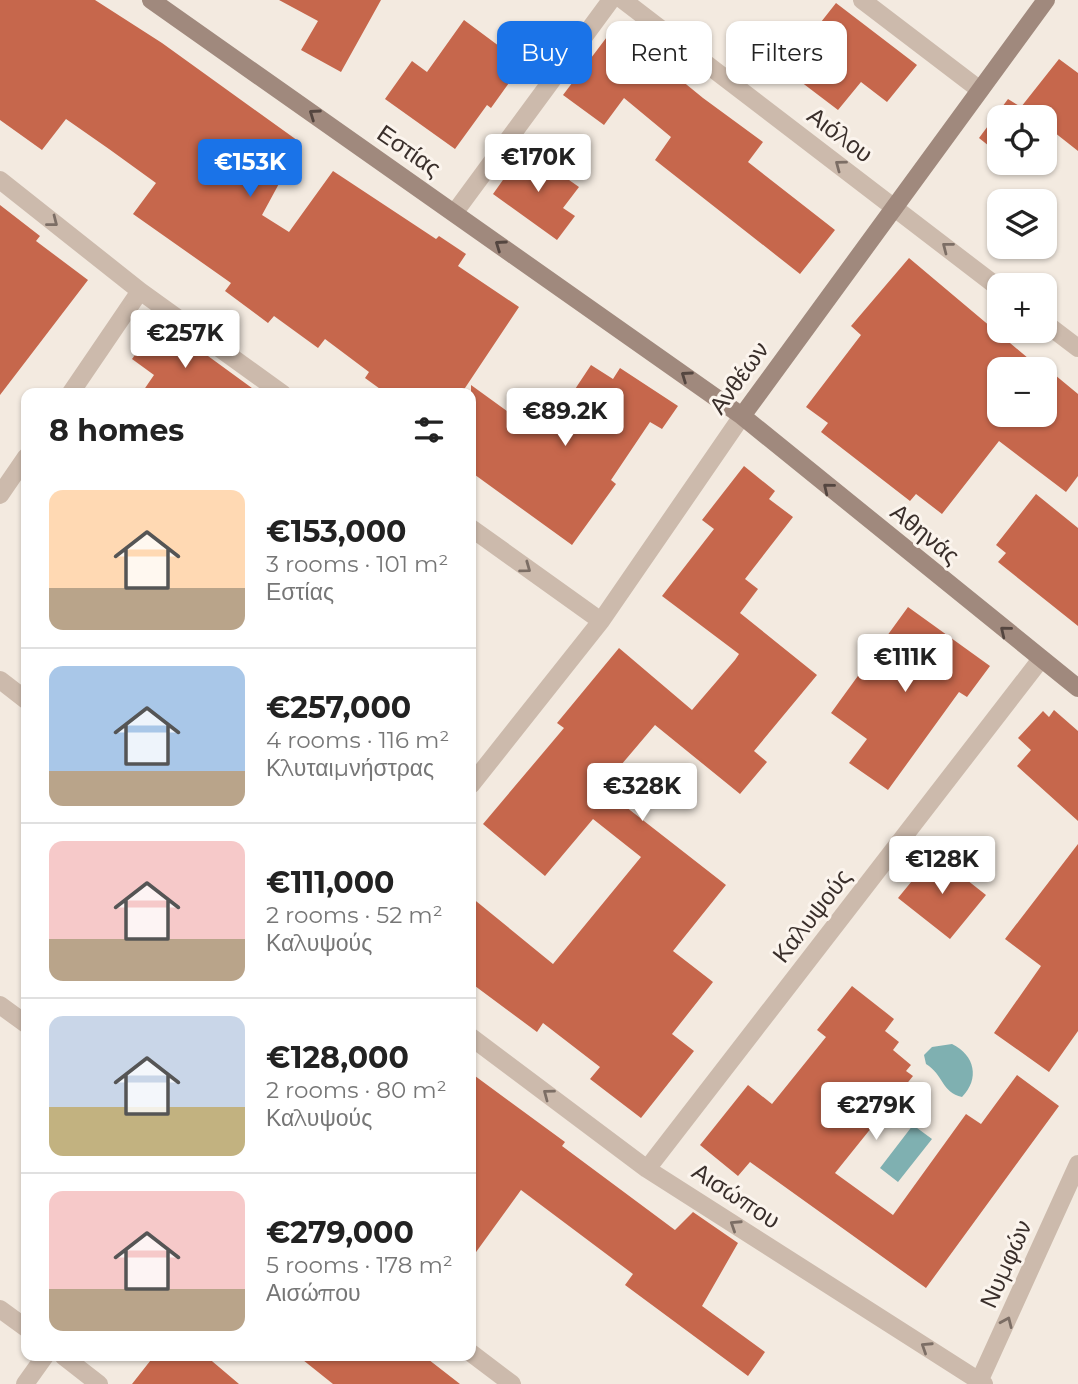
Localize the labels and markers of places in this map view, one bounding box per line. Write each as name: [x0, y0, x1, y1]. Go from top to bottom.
pin: €170K: [489, 134, 587, 194]
pin: €153K: [201, 140, 299, 199]
pin: €257K: [136, 310, 234, 370]
pin: €89.2K: [508, 388, 622, 448]
pin: €111K: [856, 634, 954, 694]
pin: €328K: [593, 764, 691, 823]
pin: €128K: [893, 836, 991, 896]
pin: €279K: [827, 1082, 925, 1142]

